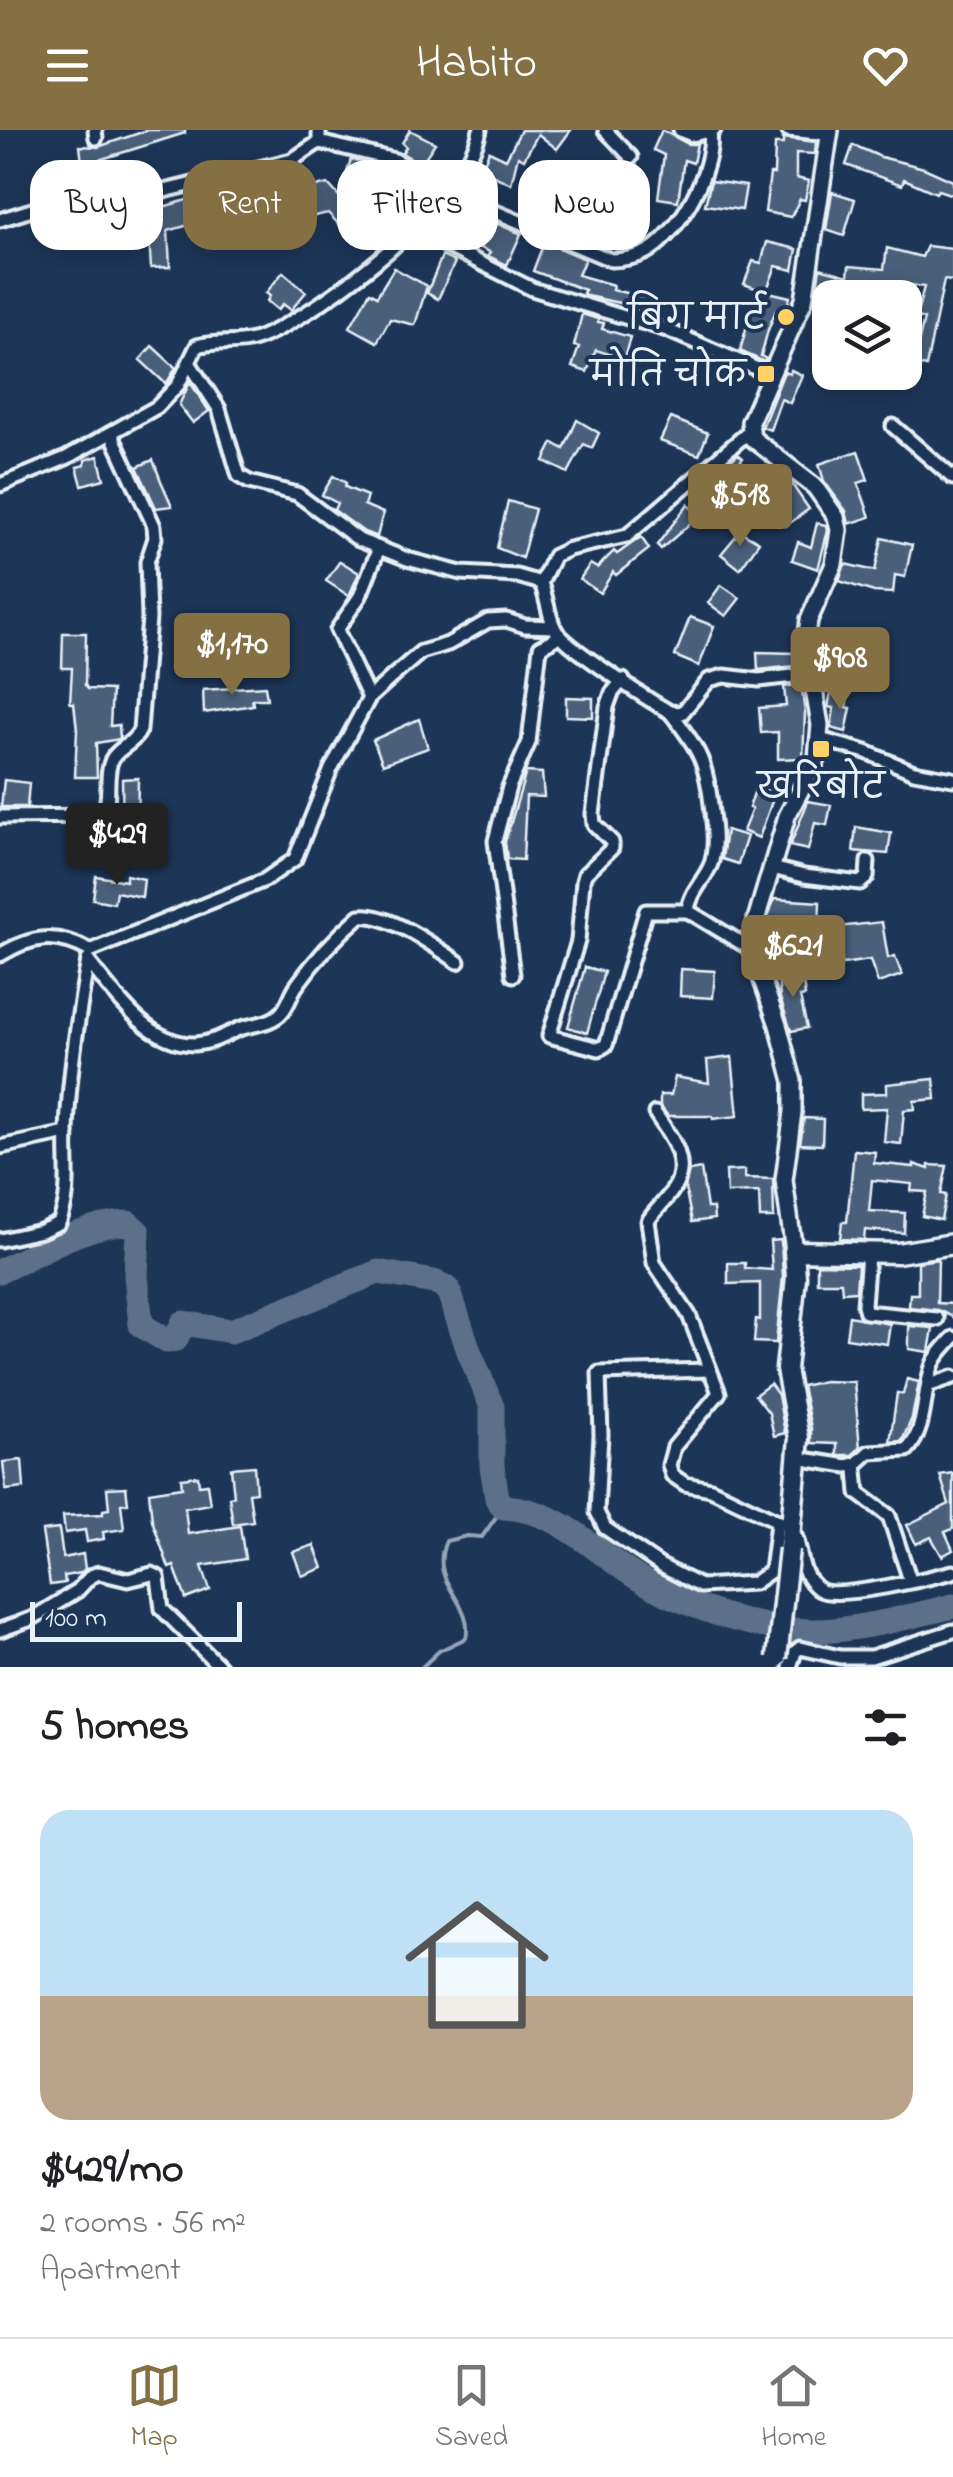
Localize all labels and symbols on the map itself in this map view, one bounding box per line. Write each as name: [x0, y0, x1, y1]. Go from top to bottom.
place label: बिग मार्ट: [626, 290, 768, 346]
marker: बिग मार्ट: [775, 306, 797, 328]
place label: मोति चोक: [588, 345, 748, 403]
marker: मोति चोक: [755, 363, 777, 385]
pin: $518: [681, 464, 799, 549]
pin: $1,170: [151, 613, 313, 698]
pin: $908: [781, 627, 899, 712]
marker: खरिबोट: [810, 738, 832, 760]
place label: खरिबोट: [755, 757, 887, 815]
pin: $429: [58, 803, 176, 888]
pin: $621: [734, 915, 852, 1000]
scale bar: [30, 1597, 242, 1642]

